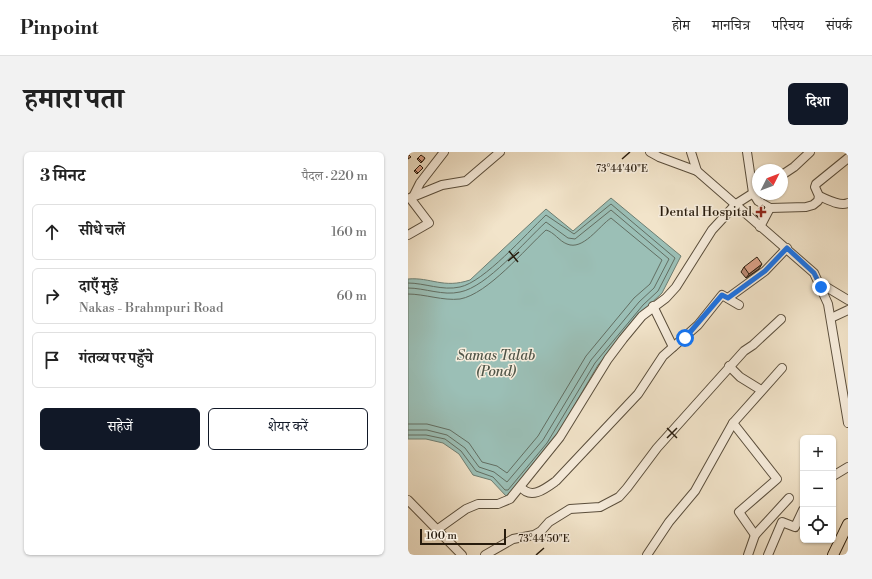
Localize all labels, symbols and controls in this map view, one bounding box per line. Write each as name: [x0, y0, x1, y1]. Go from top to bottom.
text: Pinpoint: [20, 16, 99, 40]
text: होम: [672, 17, 690, 35]
text: मानचित्र: [712, 17, 750, 35]
text: परिचय: [772, 17, 804, 35]
text: संपर्क: [826, 17, 852, 35]
text: हमारा पता: [24, 82, 124, 117]
button: दिशा: [788, 83, 848, 125]
text: 73°44'40"E: [596, 163, 648, 175]
north arrow: [752, 164, 788, 200]
text: 3 मिनट: [40, 165, 85, 187]
text: पैदल · 220 m: [302, 168, 368, 184]
place label: Dental Hospital: [659, 204, 752, 220]
marker: Dental Hospital: [755, 206, 767, 218]
icon: ahead: [41, 221, 63, 243]
text: सीधे चलें: [79, 221, 125, 240]
text: 160 m: [331, 224, 367, 240]
text: दाएँ मुड़ें: [79, 277, 118, 296]
route end: [812, 278, 830, 296]
icon: right: [41, 285, 63, 307]
text: 60 m: [336, 288, 367, 304]
text: Nakas - Brahmpuri Road: [79, 300, 223, 316]
route start: [676, 329, 694, 347]
water label: Samas Talab (Pond): [457, 347, 535, 381]
icon: arrive: [41, 349, 63, 371]
text: गंतव्य पर पहुँचे: [79, 349, 153, 368]
button: सहेजें: [40, 408, 200, 450]
button: शेयर करें: [208, 408, 368, 450]
map controls: [800, 435, 836, 543]
button: +: [800, 435, 836, 471]
button: −: [800, 471, 836, 507]
button: locate: [800, 507, 836, 543]
scale bar: [420, 527, 506, 546]
text: 100 m: [426, 529, 457, 543]
text: 73°44'50"E: [518, 533, 570, 545]

